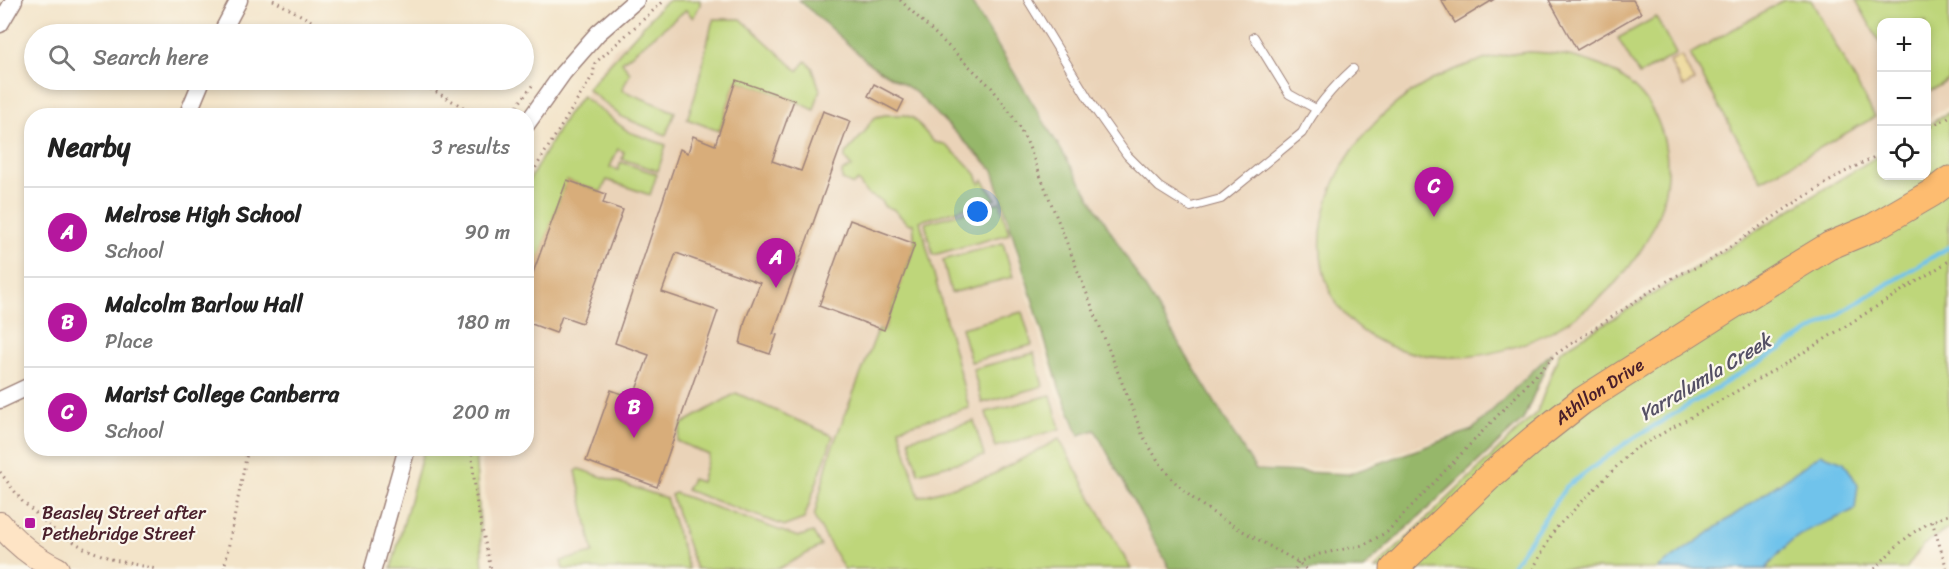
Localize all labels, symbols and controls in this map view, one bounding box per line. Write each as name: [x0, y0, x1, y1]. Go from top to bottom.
map controls: [1877, 18, 1931, 180]
button: +: [1877, 18, 1931, 72]
search box: [24, 24, 534, 90]
text: Search here: [93, 38, 209, 77]
icon: search: [45, 41, 78, 74]
button: −: [1877, 72, 1931, 126]
text: Nearby: [48, 124, 130, 170]
button: locate: [1877, 126, 1931, 180]
text: 3 results: [432, 130, 510, 165]
pin: C: [1414, 168, 1454, 217]
text: Melrose High School: [105, 195, 301, 234]
your location: [963, 197, 992, 226]
text: A: [61, 215, 74, 250]
text: 90 m: [465, 215, 510, 250]
text: School: [105, 234, 164, 269]
pin: A: [756, 238, 796, 288]
text: Malcolm Barlow Hall: [105, 285, 303, 324]
text: B: [61, 305, 74, 340]
text: 180 m: [456, 305, 510, 340]
water label: Yarralumla Creek: [1632, 323, 1780, 431]
text: Place: [105, 324, 153, 359]
street label: Athllon Drive: [1546, 349, 1651, 434]
text: Marist College Canberra: [105, 375, 339, 414]
pin: B: [614, 388, 654, 438]
text: C: [61, 395, 74, 430]
text: 200 m: [453, 395, 510, 430]
text: School: [105, 414, 164, 449]
place label: Beasley Street after Pethebridge Street: [42, 497, 207, 550]
marker: Beasley Street after Pethebridge Street: [23, 516, 37, 530]

